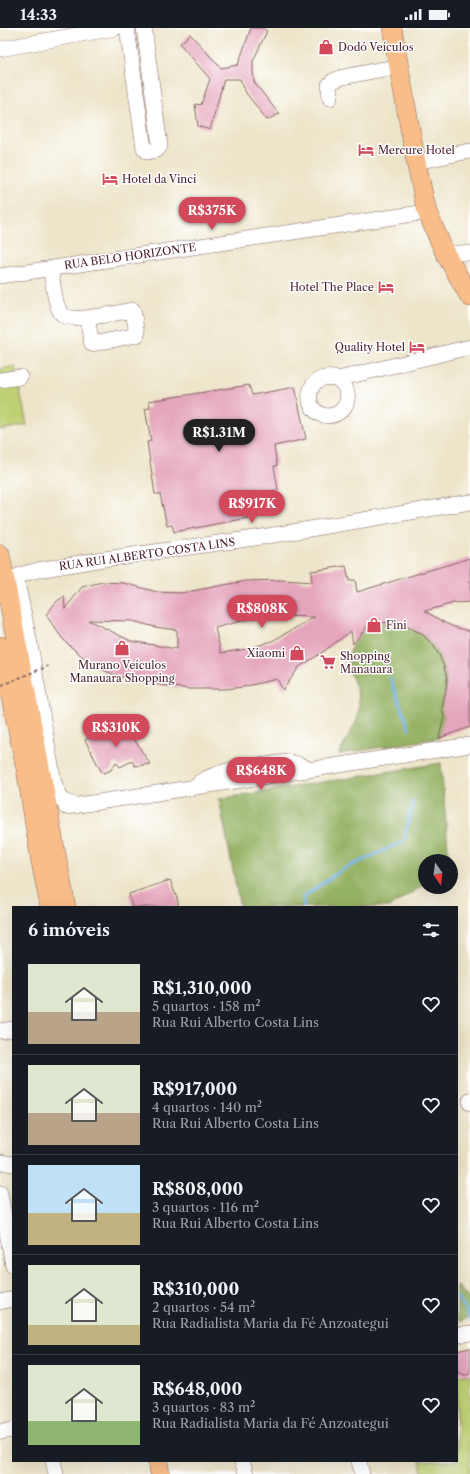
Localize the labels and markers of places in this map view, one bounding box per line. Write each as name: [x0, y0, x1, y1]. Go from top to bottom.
shop icon: Dodó Veículos: [317, 38, 335, 56]
place label: Dodó Veículos: [338, 40, 414, 54]
hotel icon: Mercure Hotel: [357, 141, 375, 159]
place label: Mercure Hotel: [378, 143, 456, 157]
hotel icon: Hotel da Vinci: [101, 170, 119, 188]
place label: Hotel da Vinci: [122, 172, 197, 186]
pin: R$375K: [179, 197, 245, 231]
hotel icon: Hotel The Place: [377, 278, 395, 296]
place label: Hotel The Place: [290, 280, 374, 294]
hotel icon: Quality Hotel: [408, 338, 426, 356]
place label: Quality Hotel: [335, 340, 406, 354]
pin: R$1.31M: [182, 419, 256, 453]
pin: R$917K: [219, 490, 285, 524]
pin: R$808K: [229, 595, 295, 629]
shop icon: Fini: [365, 616, 383, 634]
place label: Fini: [386, 618, 407, 632]
shop icon: Murano Veículos Manauara Shopping: [113, 639, 131, 657]
shop icon: Xiaomi: [288, 644, 306, 662]
place label: Xiaomi: [246, 646, 286, 660]
place label: Shopping Manauara: [340, 649, 393, 676]
supermarket icon: Shopping Manauara: [319, 653, 337, 671]
place label: Murano Veículos Manauara Shopping: [69, 658, 175, 685]
pin: R$310K: [83, 714, 149, 748]
pin: R$648K: [228, 757, 294, 791]

